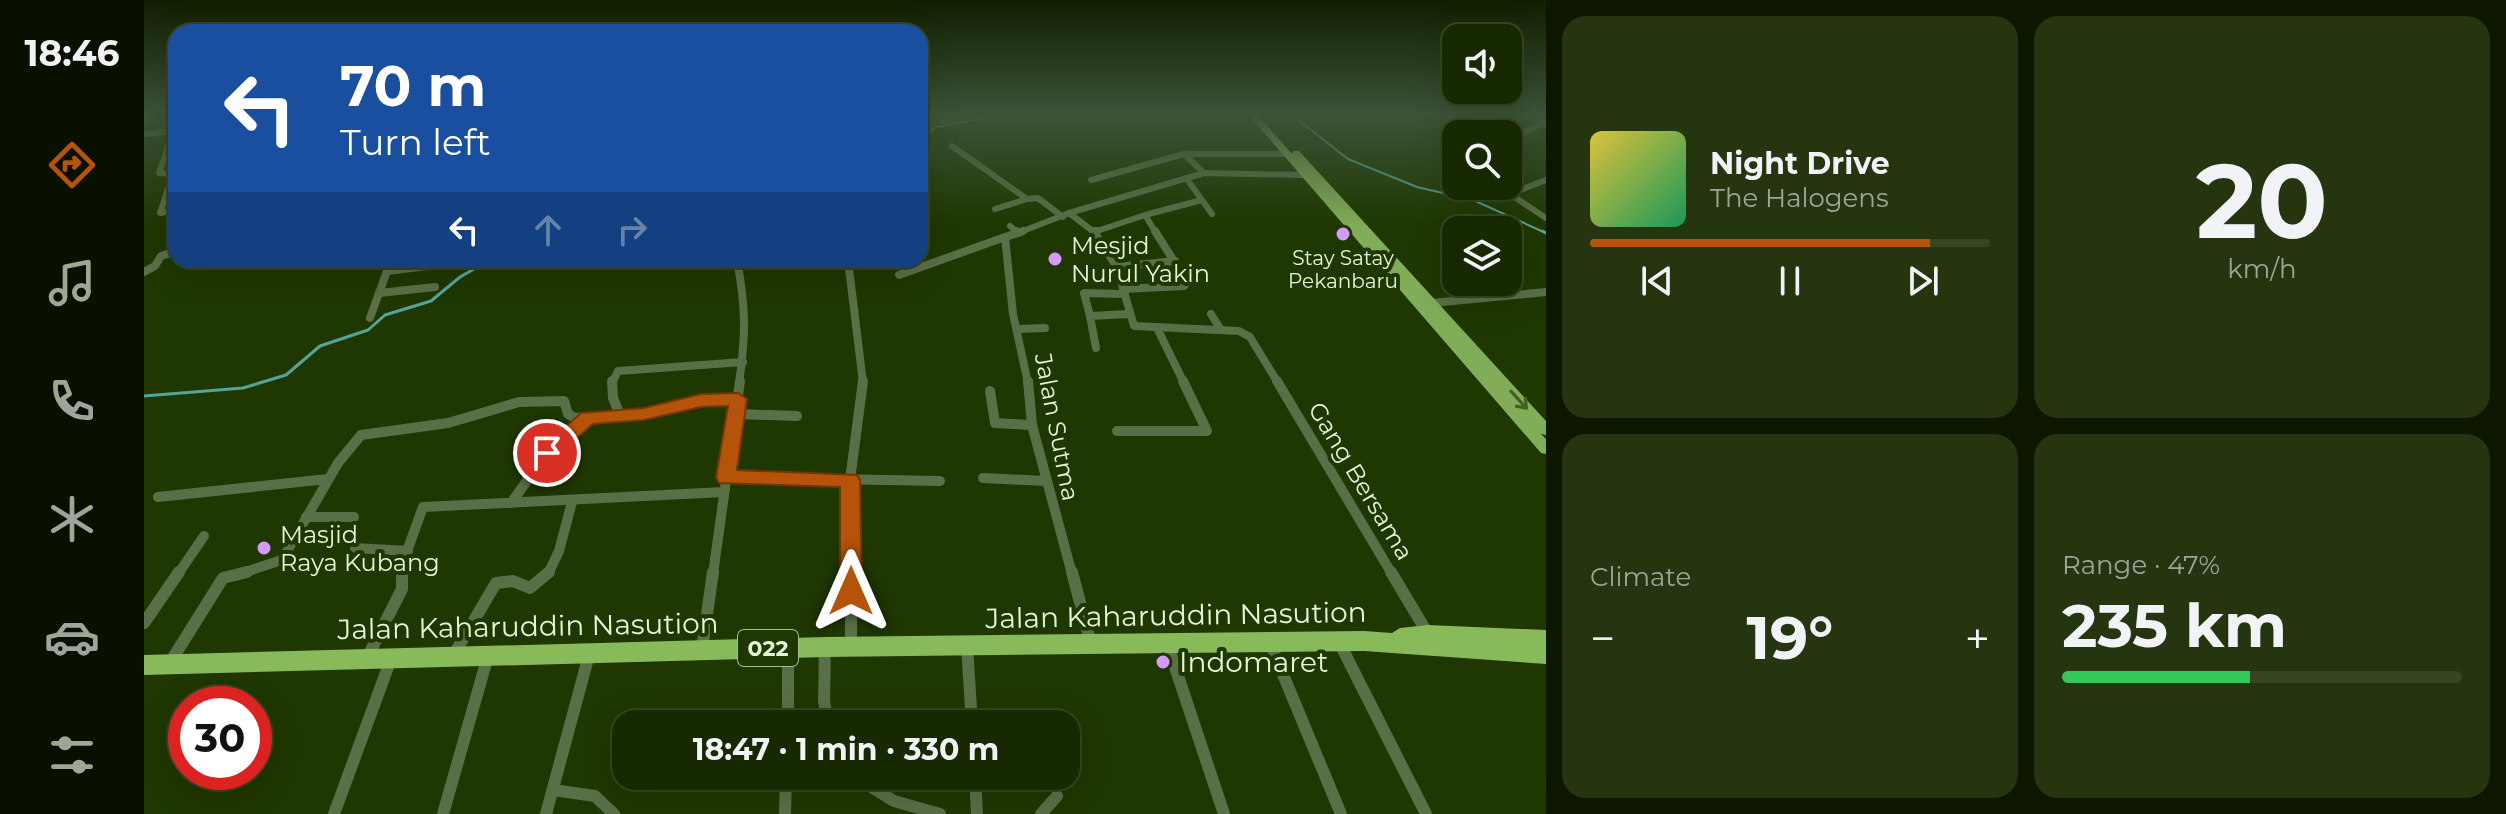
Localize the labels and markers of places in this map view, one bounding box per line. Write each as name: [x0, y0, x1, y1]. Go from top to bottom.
marker: Stay Satay Pekanbaru: [1334, 225, 1352, 243]
place label: Mesjid Nurul Yakin: [1071, 231, 1210, 288]
place label: Stay Satay Pekanbaru: [1288, 246, 1398, 293]
marker: Mesjid Nurul Yakin: [1046, 250, 1064, 268]
pin: [513, 419, 581, 487]
place label: Masjid Raya Kubang: [280, 520, 440, 577]
marker: Masjid Raya Kubang: [255, 539, 273, 557]
place label: Indomaret: [1179, 645, 1328, 679]
marker: Indomaret: [1154, 653, 1172, 671]

